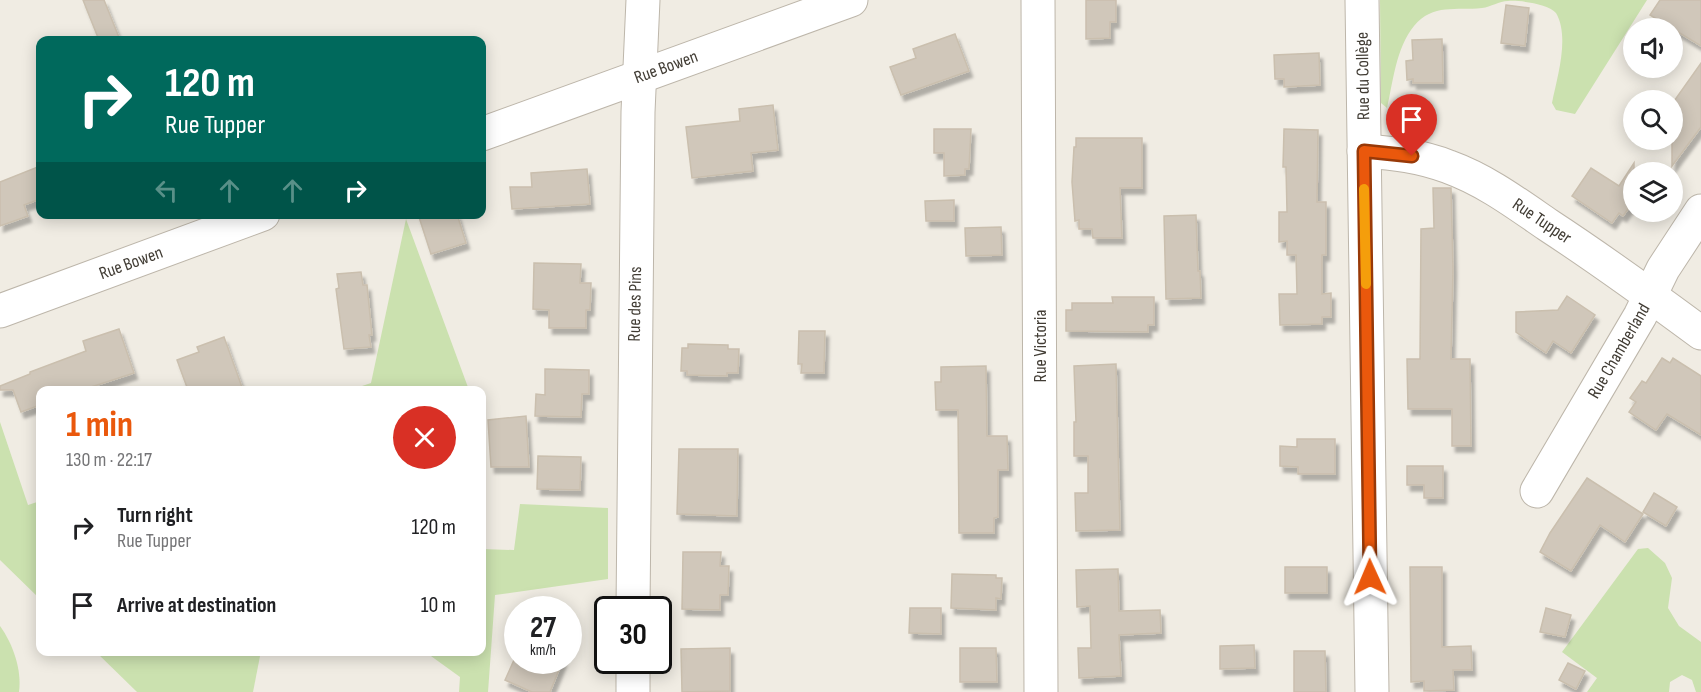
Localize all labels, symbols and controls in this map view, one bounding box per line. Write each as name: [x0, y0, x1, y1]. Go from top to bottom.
map controls: [1623, 18, 1683, 222]
button: sound: [1623, 18, 1683, 78]
street label: Rue du Collège: [1352, 32, 1374, 120]
street label: Rue Bowen: [631, 46, 701, 88]
text: 120 m: [165, 58, 255, 109]
icon: right: [66, 60, 144, 138]
button: search: [1623, 90, 1683, 150]
pin: [1386, 94, 1437, 156]
icon: arrive: [1395, 103, 1428, 136]
text: Rue Tupper: [165, 109, 265, 141]
button: layers: [1623, 162, 1683, 222]
icon: left: [150, 174, 183, 207]
icon: ahead: [213, 174, 246, 207]
icon: ahead: [276, 174, 309, 207]
icon: right: [339, 174, 372, 207]
street label: Rue Tupper: [1508, 194, 1576, 248]
street label: Rue Bowen: [96, 242, 166, 284]
street label: Rue des Pins: [624, 266, 646, 342]
street label: Rue Chamberland: [1583, 300, 1655, 402]
street label: Rue Victoria: [1030, 310, 1051, 382]
text: 1 min: [66, 404, 133, 447]
button: close: [393, 406, 456, 469]
text: 130 m · 22:17: [66, 448, 152, 472]
text: Turn right: [117, 502, 193, 529]
icon: right: [66, 511, 99, 544]
text: 120 m: [412, 514, 456, 541]
text: Rue Tupper: [117, 529, 191, 553]
position arrow: [1338, 545, 1402, 609]
icon: arrive: [66, 589, 99, 622]
text: Arrive at destination: [117, 592, 276, 619]
text: 10 m: [421, 592, 456, 619]
speed limit sign: 30: [594, 596, 672, 674]
text: 27: [530, 610, 556, 646]
text: km/h: [530, 641, 556, 660]

